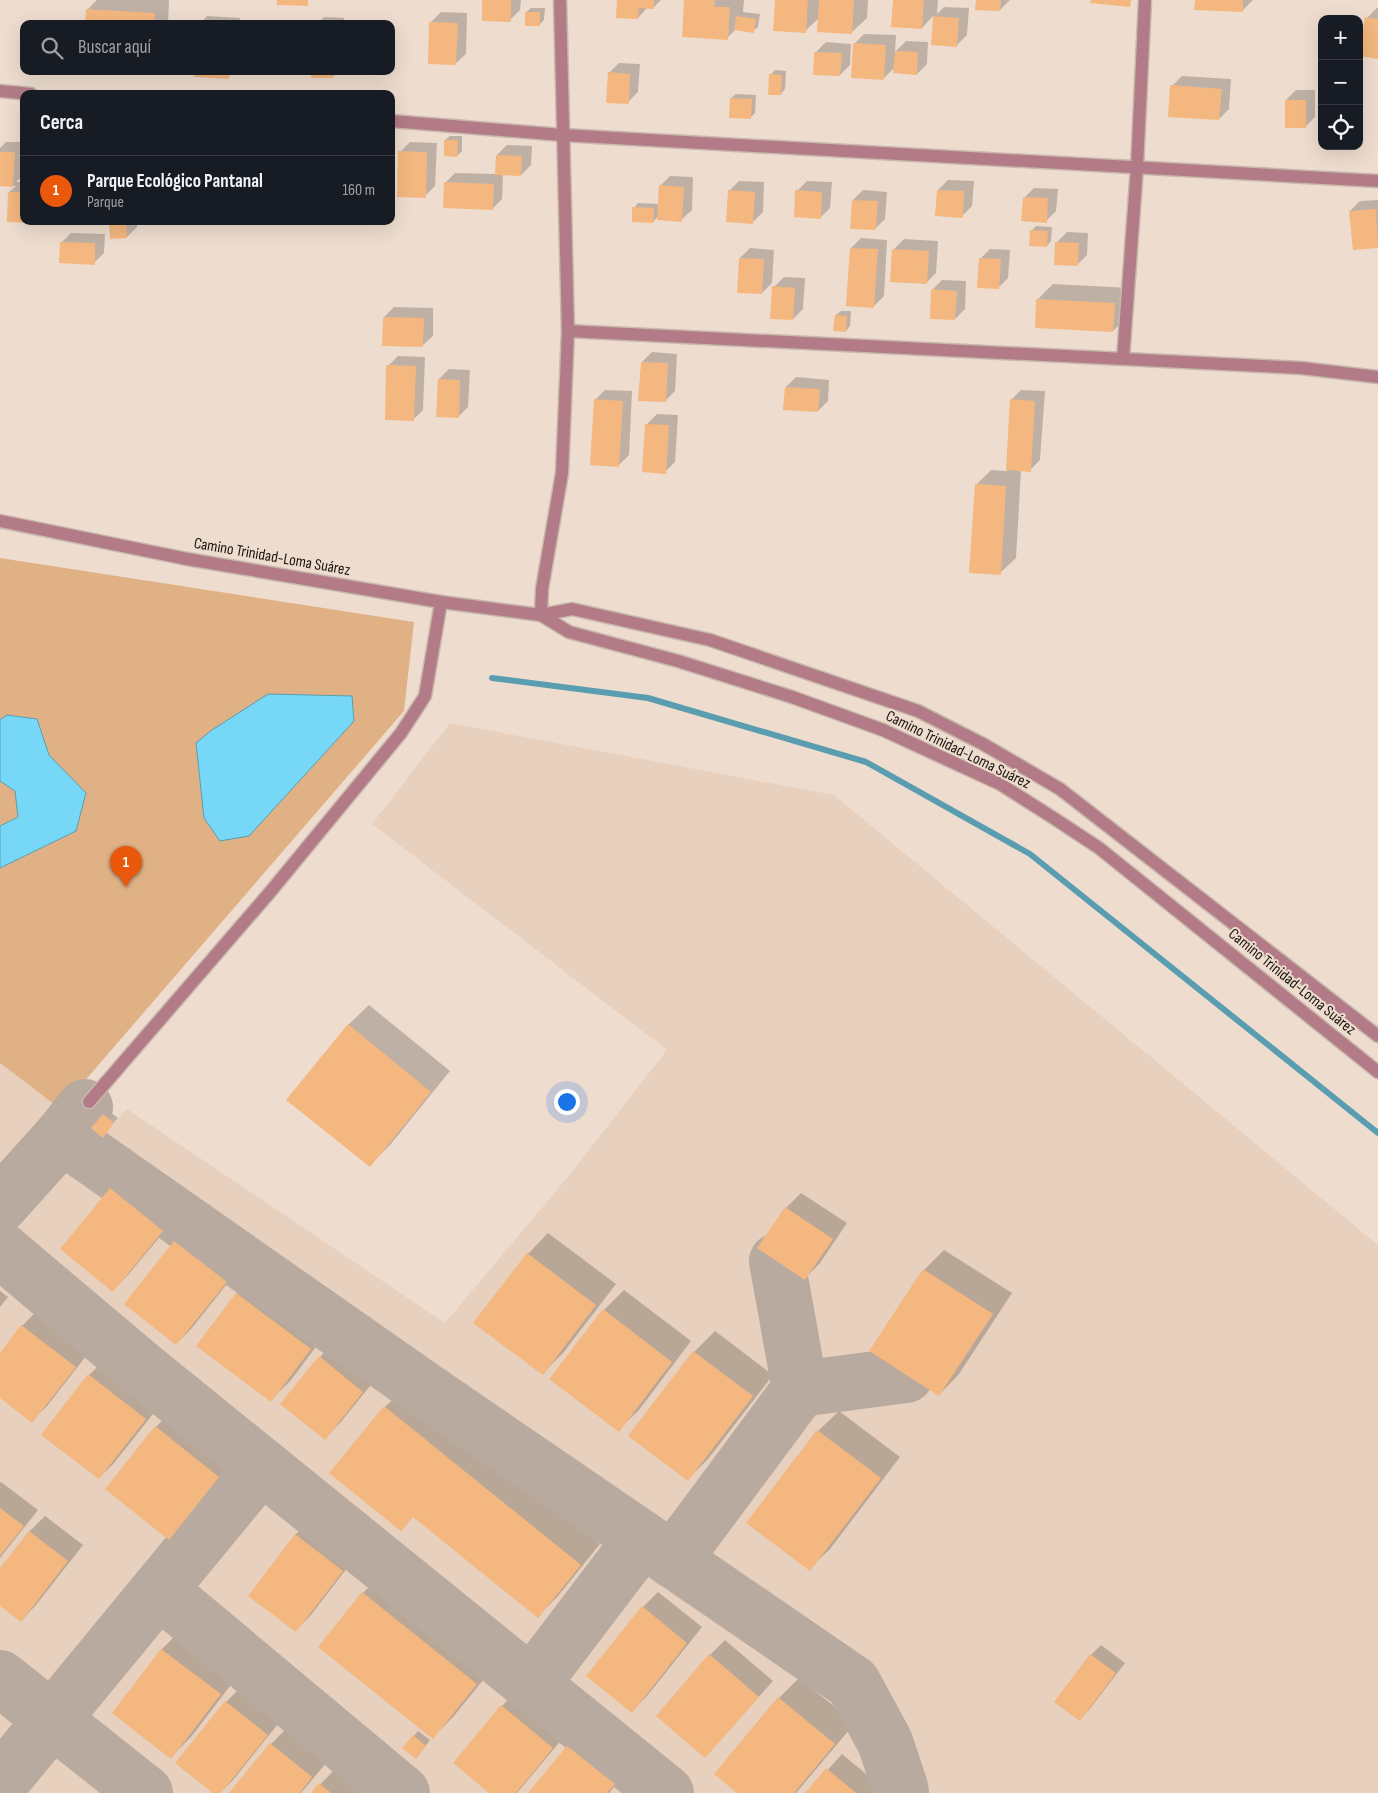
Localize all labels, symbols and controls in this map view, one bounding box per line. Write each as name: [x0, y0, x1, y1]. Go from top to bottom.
map controls: [1318, 15, 1363, 150]
button: +: [1318, 15, 1363, 60]
search box: [20, 20, 395, 75]
icon: search: [38, 34, 66, 62]
text: Buscar aquí: [78, 36, 151, 59]
button: −: [1318, 60, 1363, 105]
button: locate: [1318, 105, 1363, 150]
text: Cerca: [40, 110, 83, 135]
text: Parque Ecológico Pantanal: [87, 170, 263, 193]
text: 1: [53, 181, 59, 200]
text: 160 m: [342, 181, 375, 200]
text: Parque: [87, 193, 124, 212]
street label: Camino Trinidad-Loma Suárez: [192, 534, 352, 580]
street label: Camino Trinidad-Loma Suárez: [883, 707, 1034, 793]
pin: 1: [110, 846, 142, 887]
street label: Camino Trinidad-Loma Suárez: [1224, 925, 1360, 1039]
your location: [554, 1089, 580, 1115]

